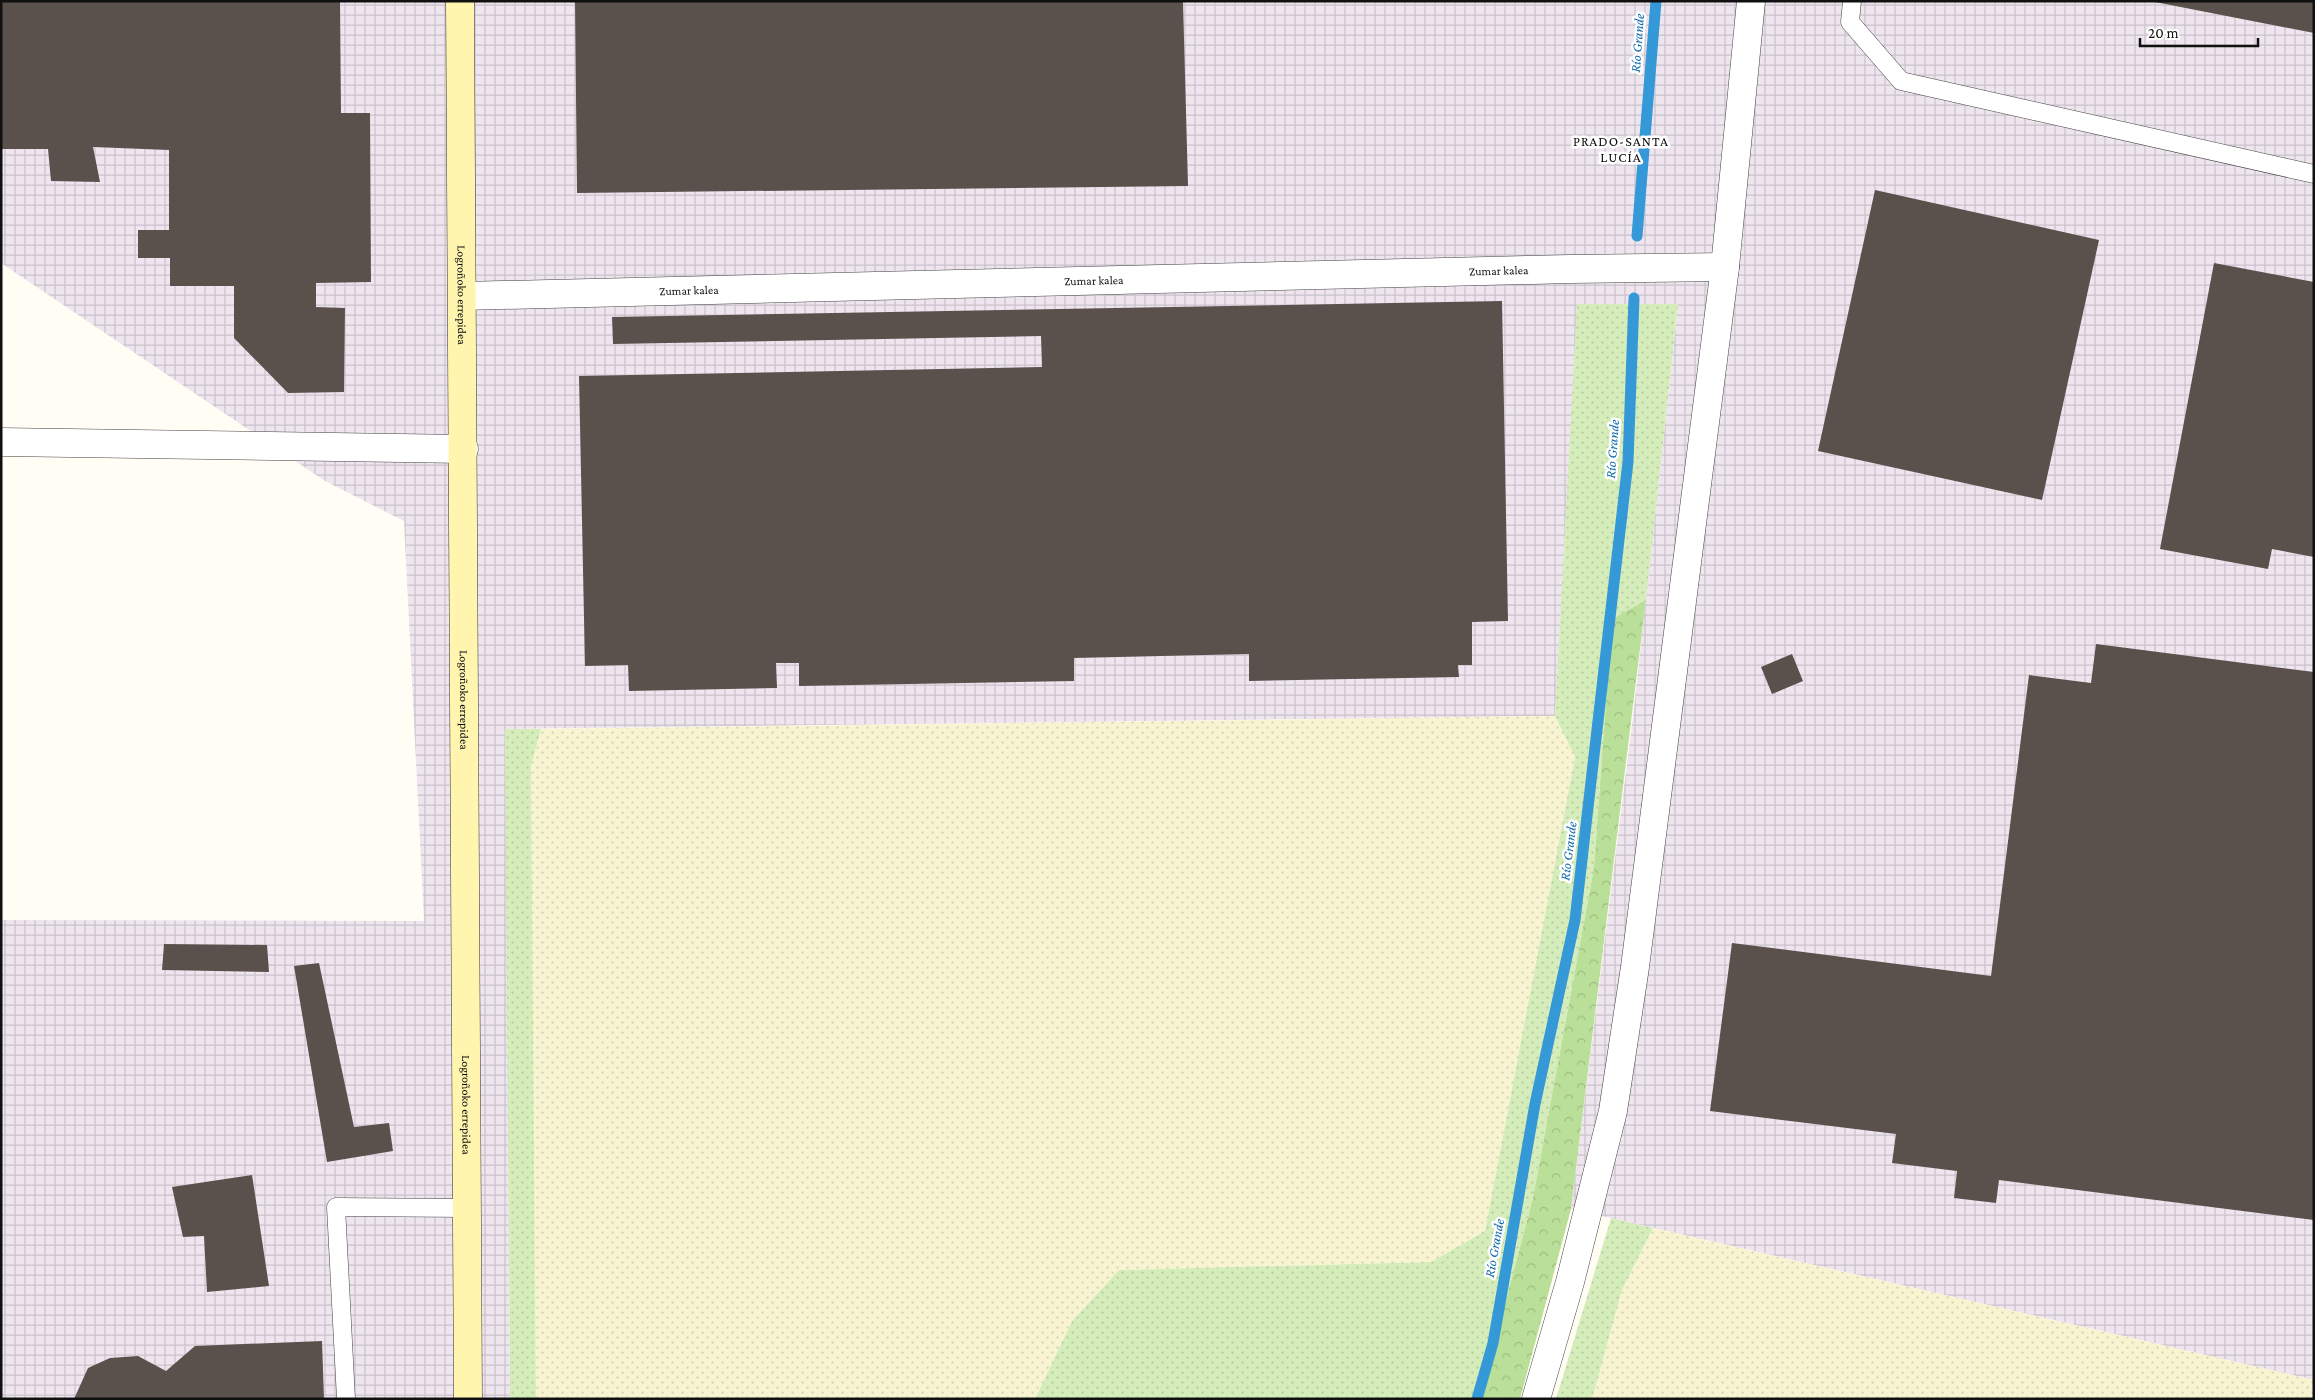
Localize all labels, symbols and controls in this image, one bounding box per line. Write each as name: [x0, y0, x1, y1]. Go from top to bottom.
water label: Río Grande: [1627, 12, 1647, 73]
scale bar: [2140, 15, 2258, 47]
text: 20 m: [2148, 25, 2179, 41]
district label: PRADO-SANTA LUCÍA: [1573, 133, 1669, 165]
street label: Logroñoko errepidea: [454, 245, 469, 345]
street label: Zumar kalea: [1469, 263, 1529, 278]
street label: Zumar kalea: [1064, 273, 1124, 288]
street label: Zumar kalea: [659, 283, 719, 298]
water label: Río Grande: [1602, 418, 1622, 479]
street label: Logroñoko errepidea: [457, 650, 471, 750]
water label: Río Grande: [1556, 820, 1580, 881]
street label: Logroñoko errepidea: [459, 1055, 474, 1155]
water label: Río Grande: [1481, 1217, 1507, 1278]

